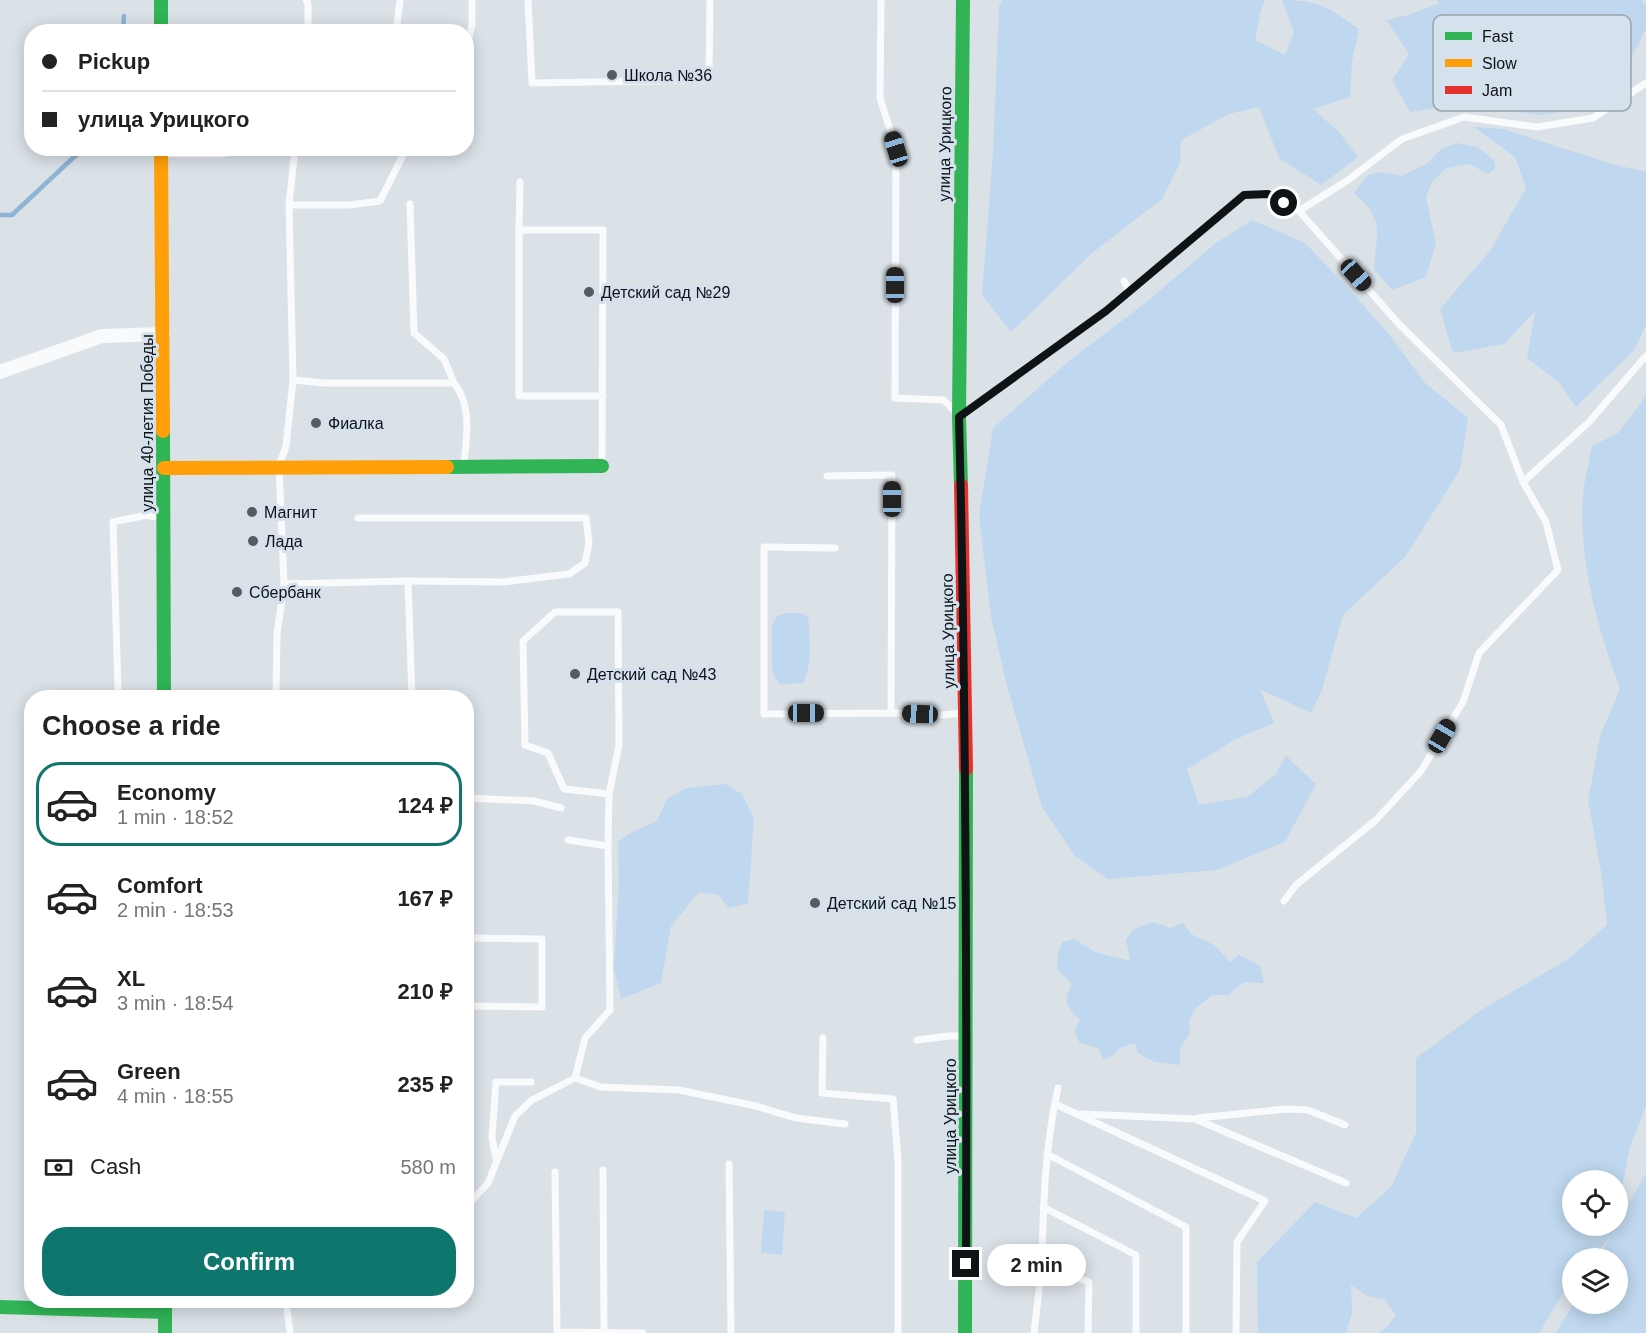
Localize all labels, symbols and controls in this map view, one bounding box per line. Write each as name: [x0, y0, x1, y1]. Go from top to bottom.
legend: [1433, 15, 1631, 111]
text: Fast: [1482, 28, 1514, 45]
text: Pickup: [78, 49, 150, 74]
text: Slow: [1482, 55, 1517, 72]
place label: Школа №36: [624, 67, 712, 84]
marker: Школа №36: [605, 68, 619, 82]
text: Jam: [1482, 82, 1512, 99]
street label: улица Урицкого: [935, 86, 955, 202]
text: улица Урицкого: [78, 107, 249, 132]
car: [882, 129, 910, 169]
route start: [1270, 189, 1297, 216]
car: [1337, 256, 1375, 294]
car: [886, 267, 904, 303]
place label: Детский сад №29: [601, 284, 730, 301]
marker: Детский сад №29: [582, 285, 596, 299]
street label: улица 40-летия Победы: [139, 334, 156, 512]
place label: Фиалка: [328, 415, 384, 432]
marker: Фиалка: [309, 416, 323, 430]
car: [883, 481, 901, 517]
place label: Магнит: [264, 504, 318, 521]
marker: Магнит: [245, 505, 259, 519]
place label: Лада: [265, 533, 303, 550]
marker: Лада: [246, 534, 260, 548]
street label: улица Урицкого: [938, 573, 958, 689]
place label: Сбербанк: [249, 584, 322, 601]
marker: Сбербанк: [230, 585, 244, 599]
place label: Детский сад №43: [587, 666, 716, 683]
marker: Детский сад №43: [568, 667, 582, 681]
car: [788, 704, 824, 722]
car: [902, 704, 938, 724]
text: Choose a ride: [42, 711, 221, 741]
car: [1425, 716, 1459, 756]
icon: car: [45, 777, 99, 831]
text: Economy: [117, 780, 216, 805]
text: 124 ₽: [397, 793, 453, 818]
text: 1 min · 18:52: [117, 806, 234, 828]
icon: car: [45, 870, 99, 924]
text: Comfort: [117, 873, 203, 898]
text: 167 ₽: [397, 886, 453, 911]
place label: Детский сад №15: [827, 895, 956, 912]
marker: Детский сад №15: [808, 896, 822, 910]
text: 2 min · 18:53: [117, 899, 234, 921]
icon: car: [45, 963, 99, 1017]
text: XL: [117, 966, 145, 991]
text: 210 ₽: [397, 979, 453, 1004]
text: 3 min · 18:54: [117, 992, 234, 1014]
icon: car: [45, 1056, 99, 1110]
street label: улица Урицкого: [942, 1058, 959, 1174]
text: Green: [117, 1059, 181, 1084]
text: 235 ₽: [397, 1072, 453, 1097]
text: 4 min · 18:55: [117, 1085, 234, 1107]
icon: cash: [42, 1151, 75, 1184]
text: Cash: [90, 1154, 141, 1179]
text: 580 m: [400, 1156, 456, 1178]
map controls: [1562, 1170, 1628, 1314]
button: locate: [1562, 1170, 1628, 1236]
button: Confirm: [42, 1227, 456, 1296]
callout: 2 min: [987, 1243, 1086, 1285]
button: layers: [1562, 1248, 1628, 1314]
route end: [952, 1250, 979, 1277]
text: 2 min: [1010, 1254, 1063, 1276]

